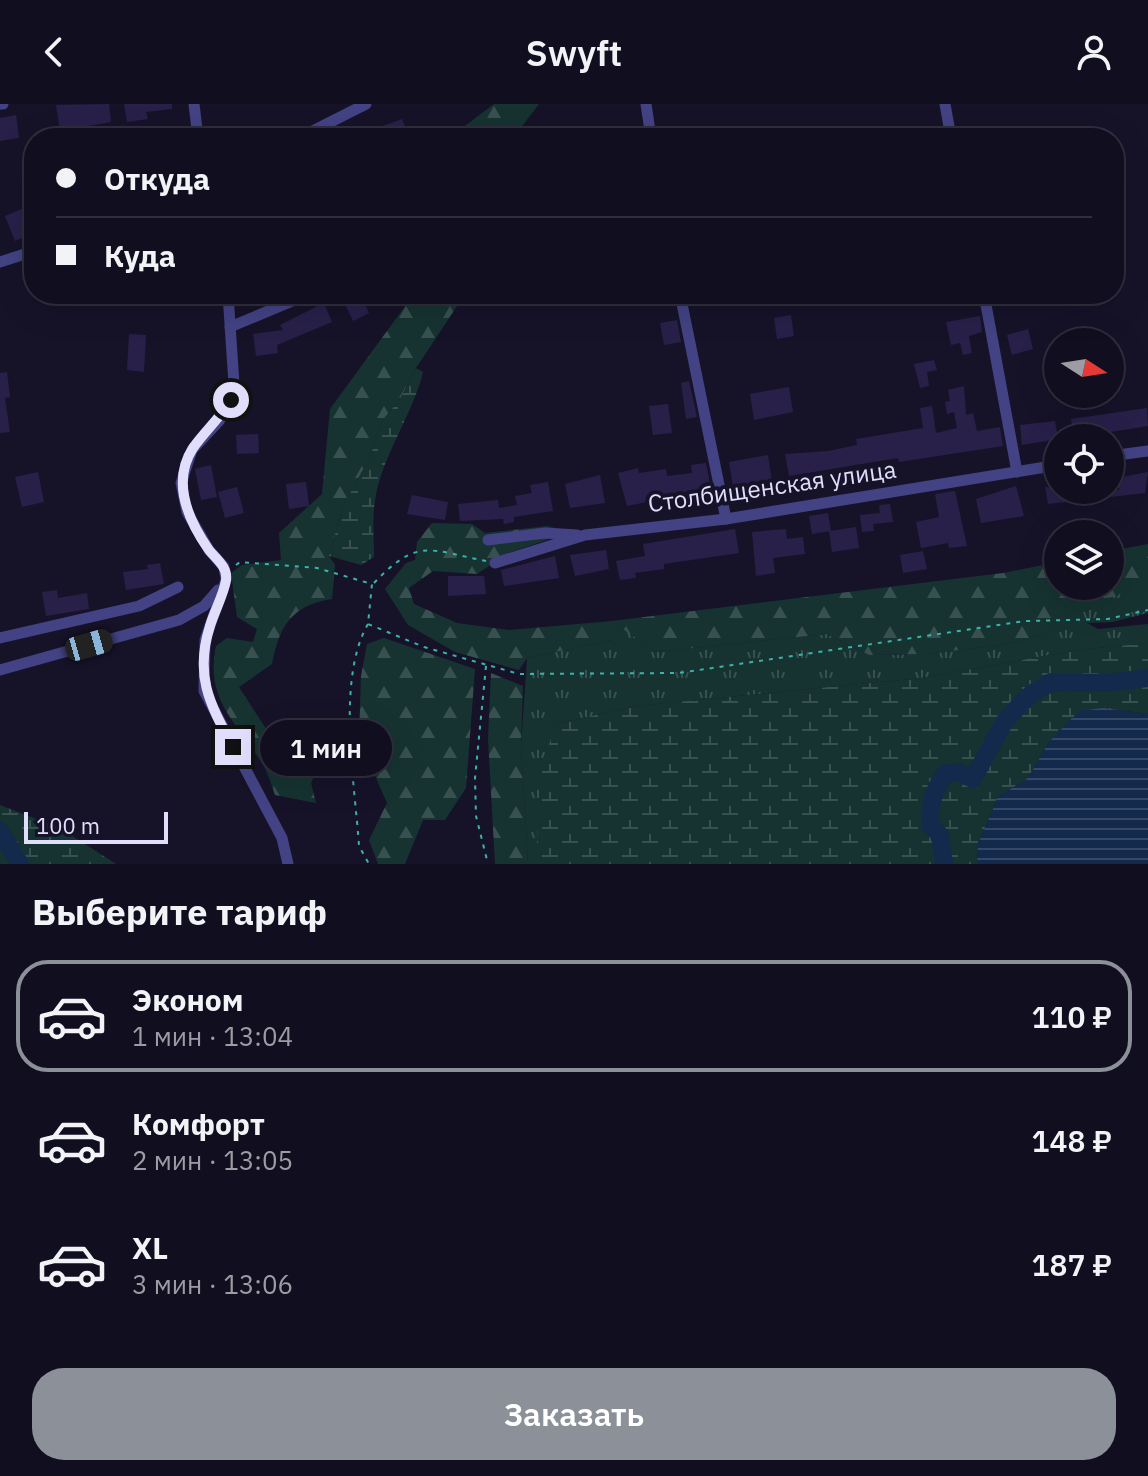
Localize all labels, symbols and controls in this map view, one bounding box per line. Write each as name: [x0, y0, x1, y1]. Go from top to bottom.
text: Swyft: [526, 29, 622, 76]
icon: back: [32, 30, 76, 74]
icon: person: [1072, 30, 1116, 74]
text: Откуда: [104, 159, 210, 198]
text: Куда: [104, 236, 176, 275]
north arrow: [1044, 328, 1124, 408]
map controls: [1044, 328, 1124, 600]
route start: [213, 382, 249, 418]
button: locate: [1044, 424, 1124, 504]
street label: Столбищенская улица: [646, 453, 898, 519]
button: layers: [1044, 520, 1124, 600]
car: [63, 627, 115, 663]
callout: 1 мин: [261, 719, 393, 775]
route end: [215, 729, 251, 765]
text: 1 мин: [290, 731, 362, 765]
scale bar: [24, 808, 168, 844]
text: 100 m: [36, 811, 100, 840]
text: Выберите тариф: [32, 888, 327, 935]
icon: car: [36, 980, 108, 1052]
text: Эконом: [132, 980, 243, 1019]
text: 110 ₽: [1031, 997, 1112, 1036]
text: 1 мин · 13:04: [132, 1019, 293, 1053]
icon: car: [36, 1104, 108, 1176]
text: Комфорт: [132, 1104, 265, 1143]
text: 148 ₽: [1031, 1121, 1112, 1160]
text: 2 мин · 13:05: [132, 1143, 293, 1177]
icon: car: [36, 1228, 108, 1300]
text: XL: [132, 1228, 168, 1267]
text: 187 ₽: [1031, 1245, 1112, 1284]
text: 3 мин · 13:06: [132, 1267, 293, 1301]
button: Заказать: [32, 1368, 1116, 1460]

